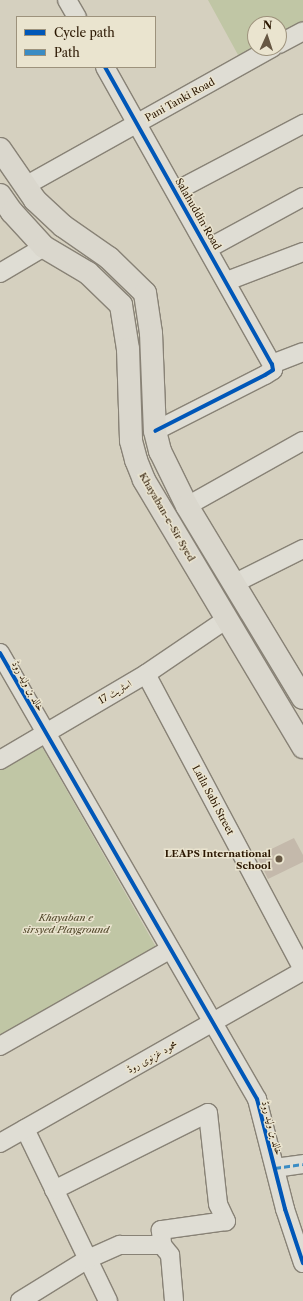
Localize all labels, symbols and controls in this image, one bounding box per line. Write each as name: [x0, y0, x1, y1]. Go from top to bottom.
legend: [16, 16, 156, 68]
north arrow: [247, 16, 287, 56]
text: N: [262, 18, 273, 32]
text: Cycle path: [54, 25, 115, 40]
text: Path: [54, 45, 80, 60]
street label: Pani Tanki Road: [143, 76, 217, 124]
street label: Salahuddin Road: [173, 176, 223, 252]
street label: Khayaban-e-Sir Syed: [137, 470, 197, 564]
street label: خالد بن ولید روڈ: [9, 659, 47, 713]
street label: اسٹریٹ 17: [96, 677, 134, 707]
street label: Laila Sabi Street: [190, 763, 236, 837]
place label: LEAPS International School: [165, 847, 271, 870]
marker: LEAPS International School: [274, 854, 284, 864]
park label: Khayaban e sirsyed Playground: [23, 911, 109, 934]
street label: محمود غزنوی روڈ: [125, 1038, 179, 1076]
street label: خالد بن ولید روڈ: [259, 1100, 285, 1156]

